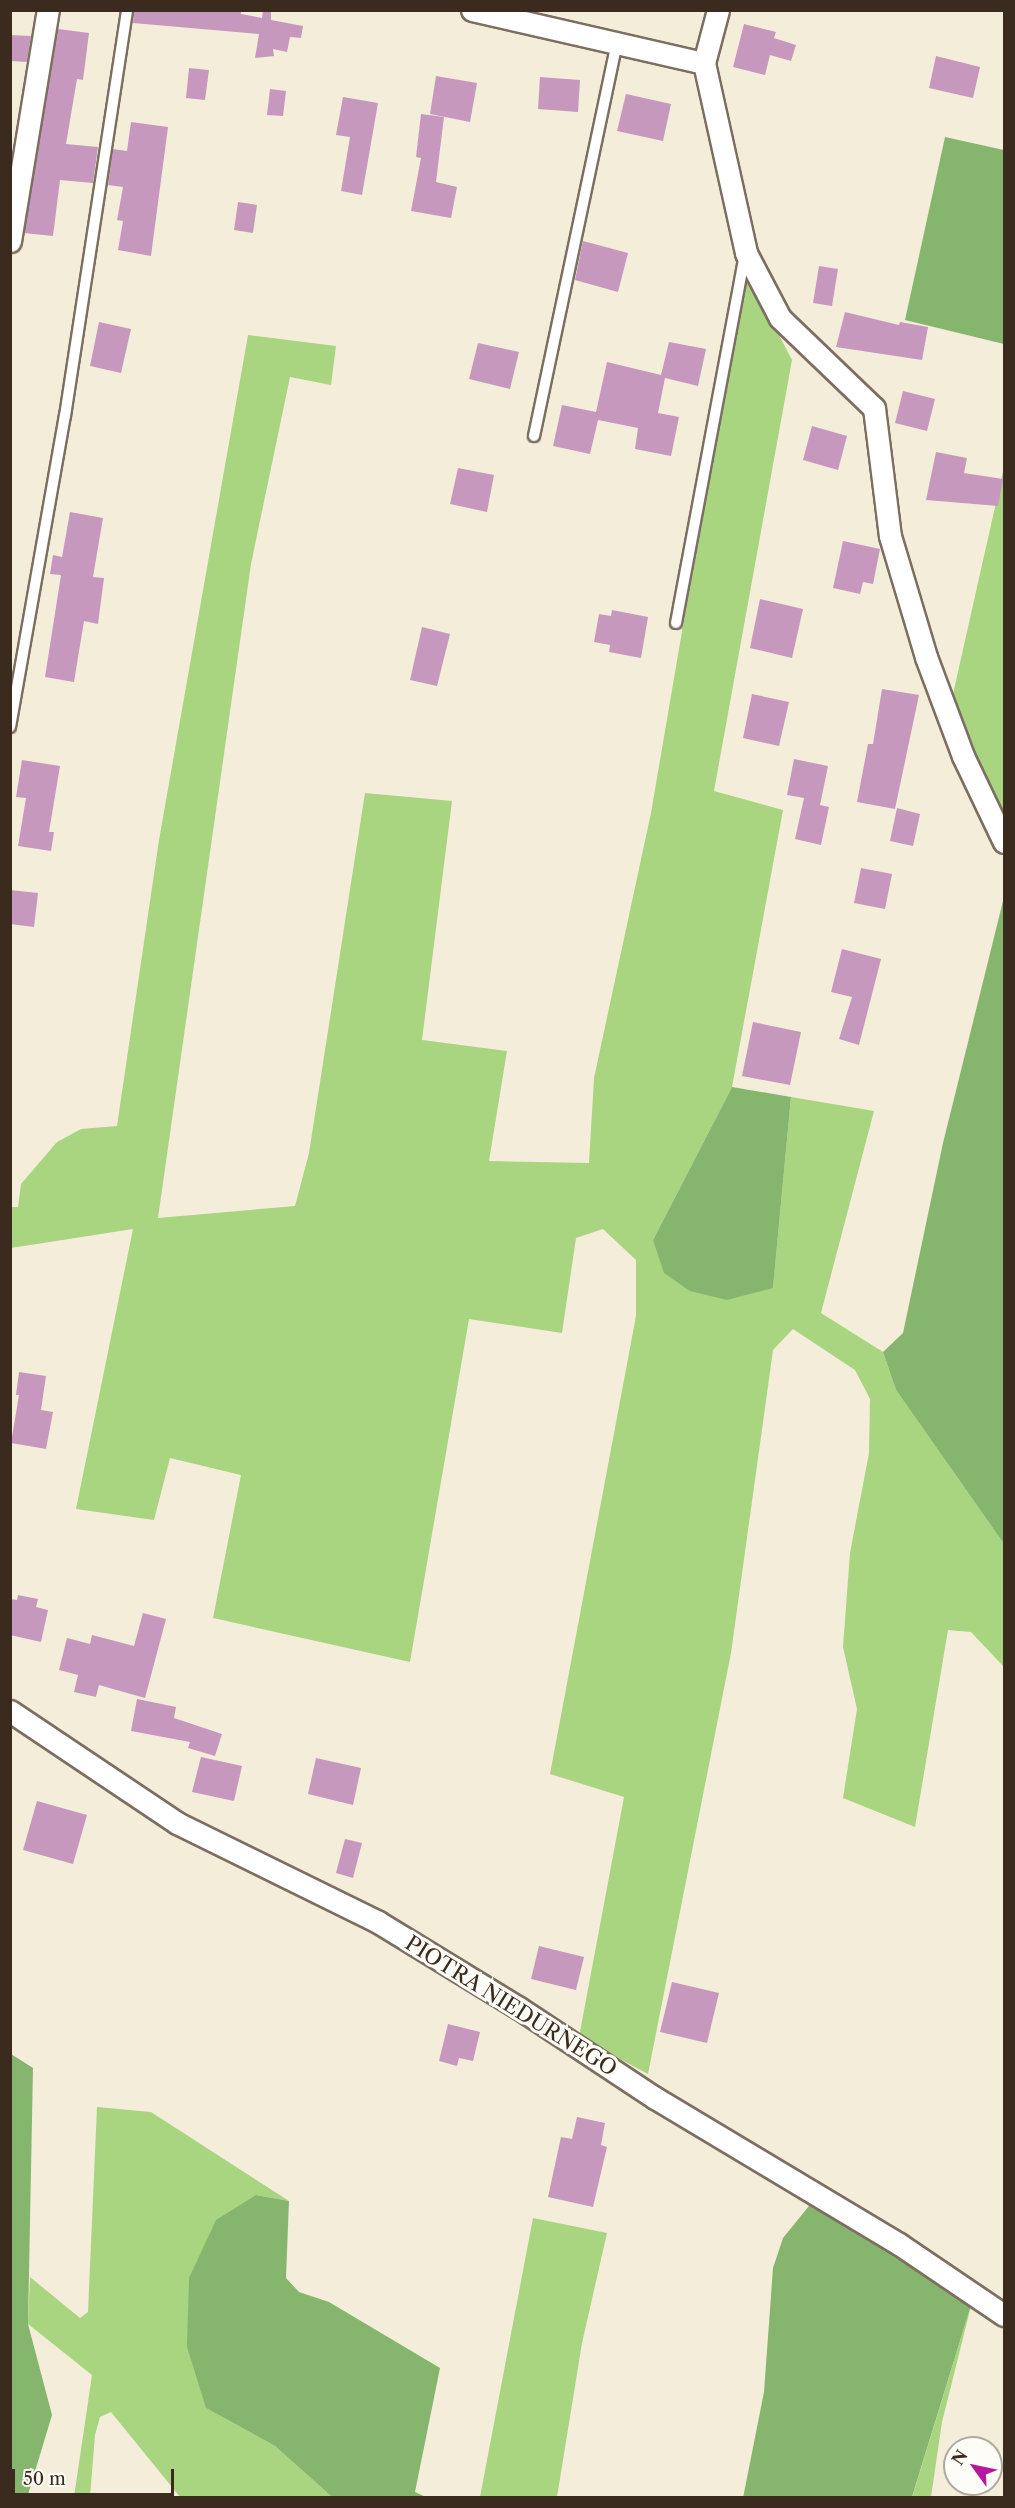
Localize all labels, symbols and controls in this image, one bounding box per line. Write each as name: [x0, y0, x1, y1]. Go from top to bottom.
street label: PIOTRA NIEDURNEGO: [400, 1930, 622, 2082]
north arrow: [943, 2436, 1003, 2496]
text: N: [947, 2446, 972, 2469]
scale bar: [15, 2457, 177, 2495]
text: 50 m: [23, 2468, 66, 2490]

